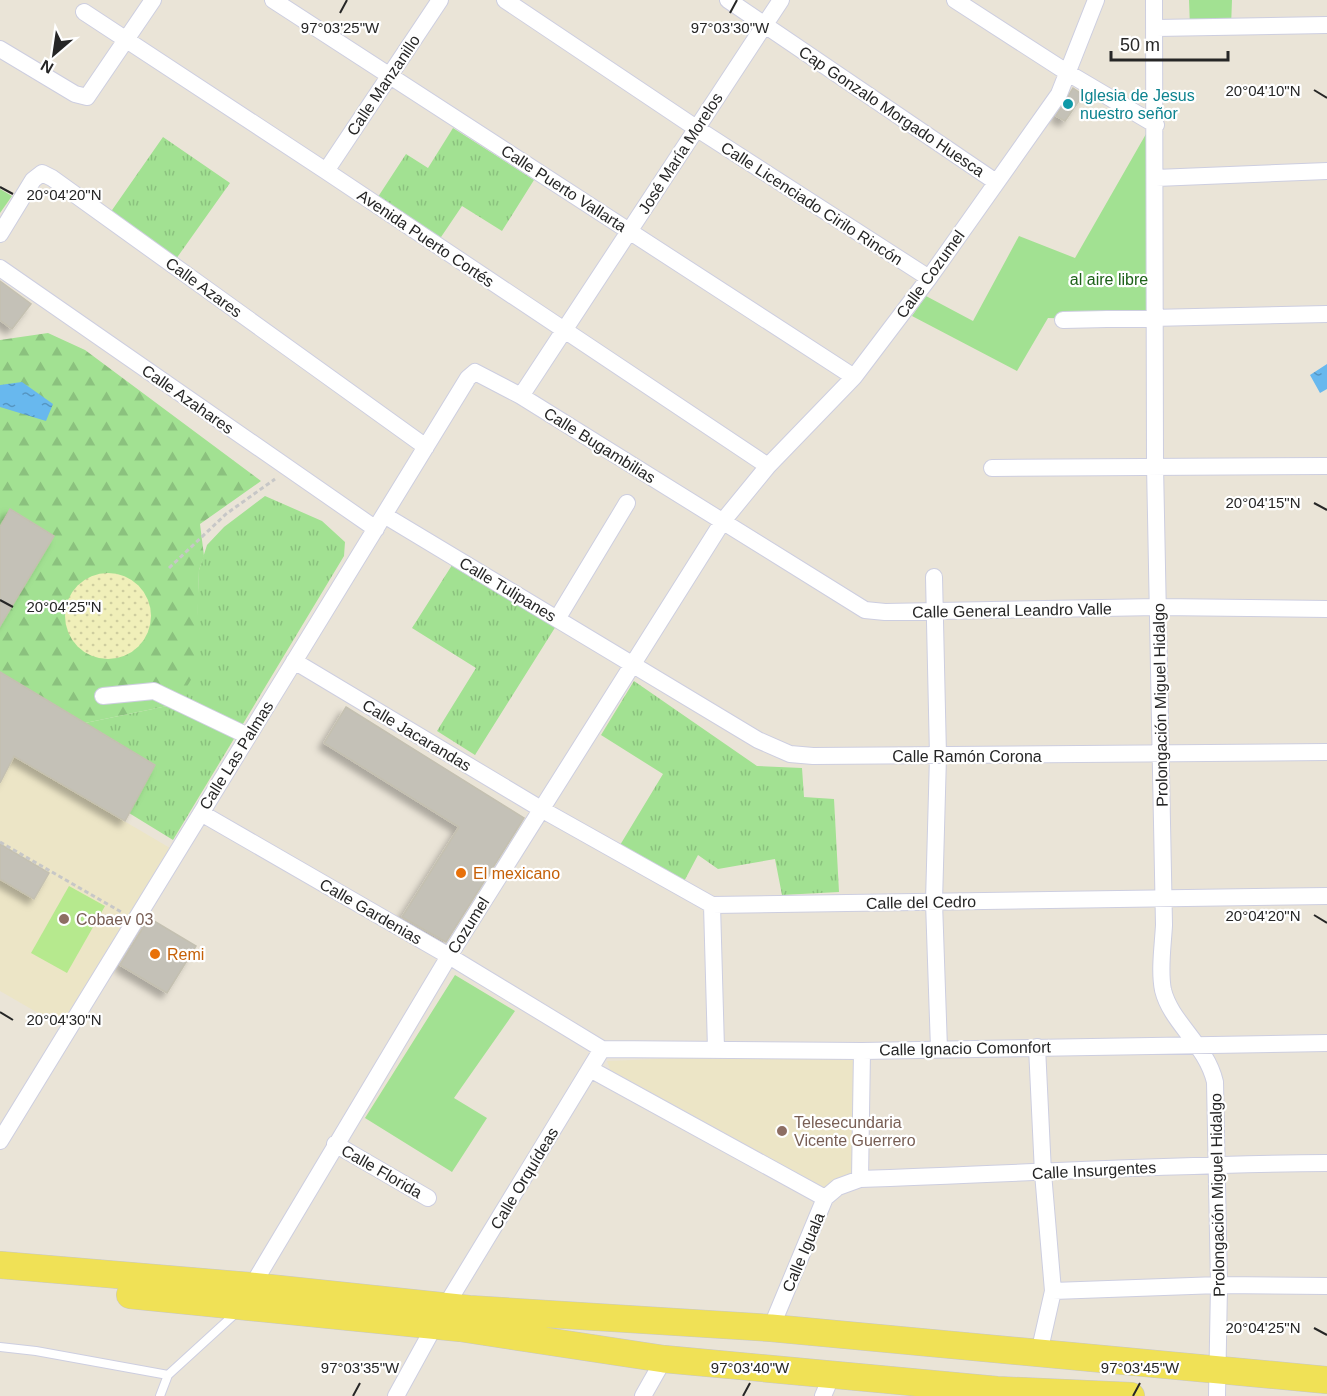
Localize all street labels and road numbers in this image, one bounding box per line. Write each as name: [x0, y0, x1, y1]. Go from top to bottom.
street label: Calle Manzanillo: [344, 32, 423, 139]
street label: Cap Gonzalo Morgado Huesca: [796, 43, 988, 180]
street label: José María Morelos: [635, 90, 726, 217]
street label: Calle Licenciado Cirilo Rincón: [718, 138, 905, 268]
street label: Calle Puerto Vallarta: [498, 142, 629, 235]
street label: Avenida Puerto Cortés: [354, 186, 497, 290]
street label: Calle Cozumel: [893, 227, 968, 321]
street label: Calle Azares: [162, 254, 245, 321]
street label: Calle Azahares: [139, 362, 237, 437]
street label: Calle Bugambilias: [541, 404, 659, 487]
street label: Calle Tulipanes: [456, 554, 559, 625]
street label: Calle General Leandro Valle: [912, 600, 1112, 621]
street label: Prolongación Miguel Hidalgo: [1150, 603, 1171, 807]
street label: Calle Jacarandas: [359, 696, 474, 775]
street label: Calle Las Palmas: [196, 698, 277, 813]
street label: Calle Ramón Corona: [892, 748, 1042, 765]
street label: Calle Gardenias: [317, 875, 425, 947]
street label: Calle del Cedro: [866, 893, 976, 912]
street label: Cozumel: [444, 894, 492, 957]
street label: Calle Ignacio Comonfort: [879, 1038, 1052, 1058]
street label: Prolongación Miguel Hidalgo: [1207, 1093, 1228, 1297]
street label: Calle Orquídeas: [487, 1124, 561, 1232]
street label: Calle Florida: [339, 1142, 425, 1201]
street label: Calle Insurgentes: [1031, 1159, 1157, 1182]
street label: Calle Iguala: [779, 1210, 828, 1294]

